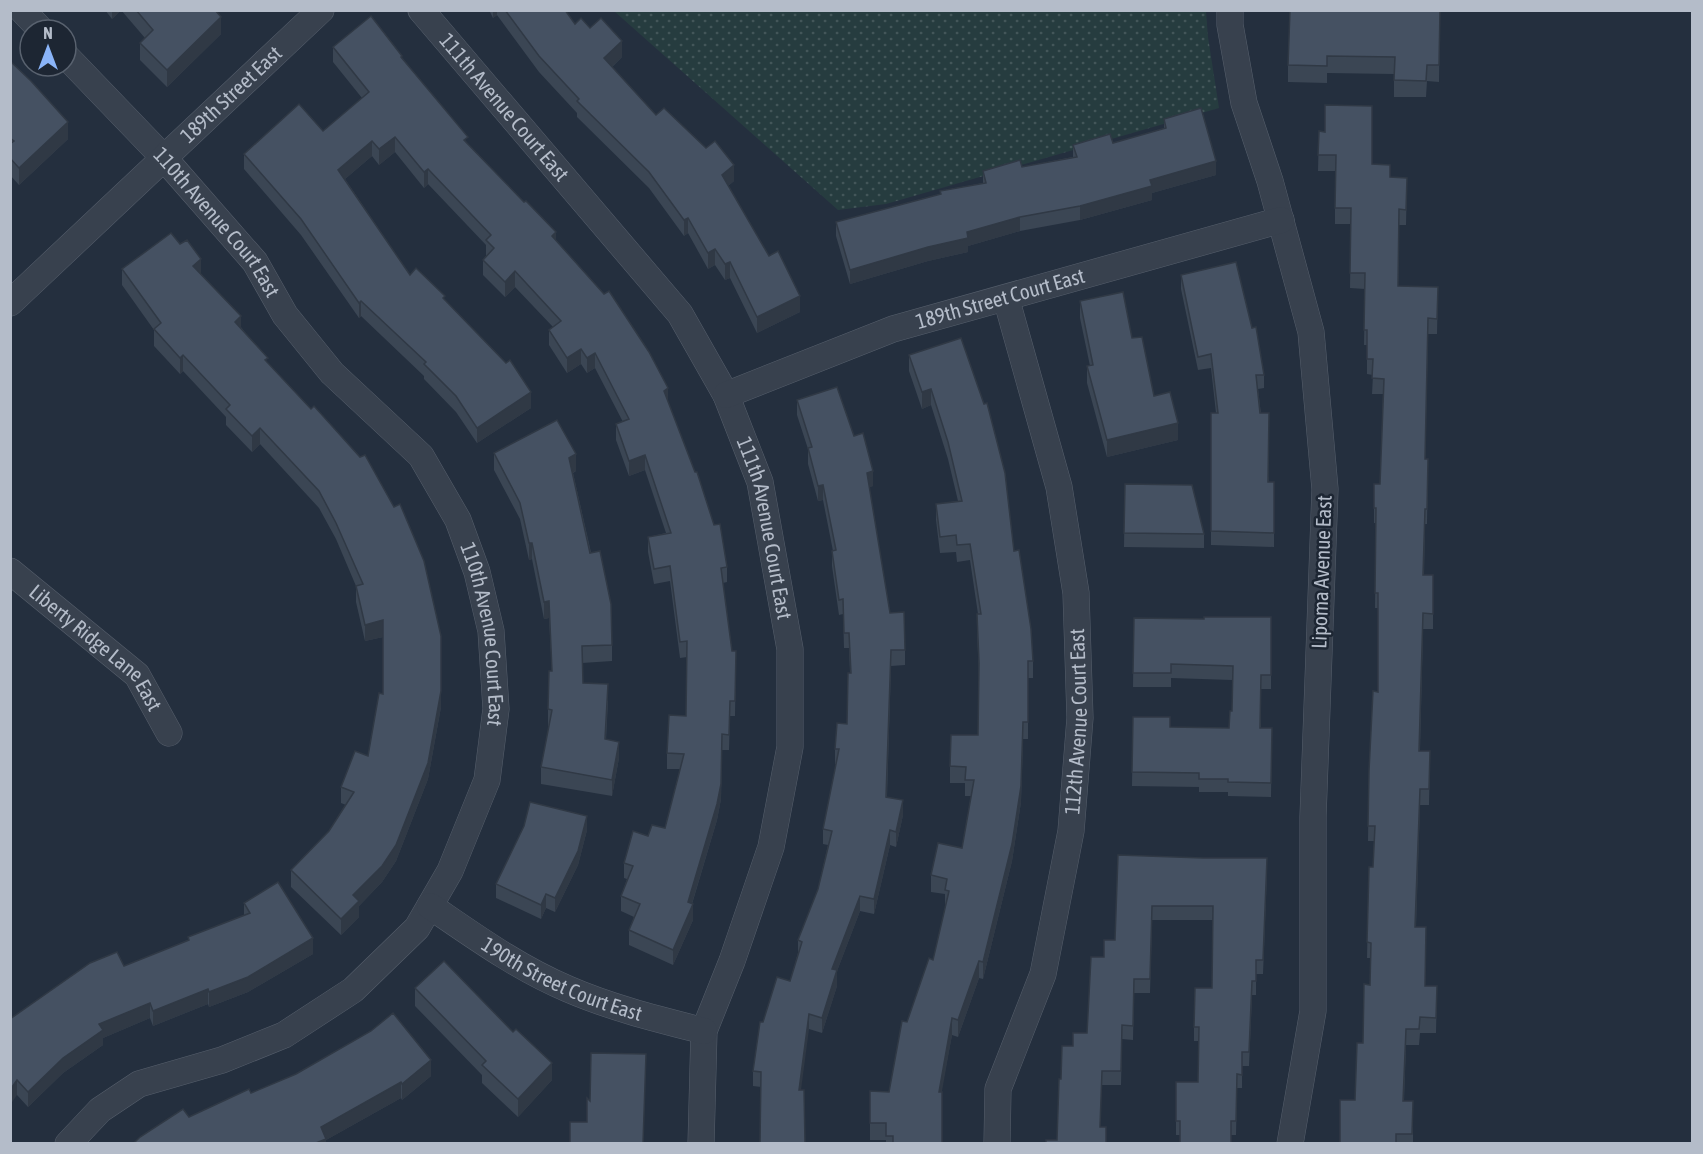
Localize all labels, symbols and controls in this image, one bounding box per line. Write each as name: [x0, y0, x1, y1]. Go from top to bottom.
north arrow: [18, 18, 78, 78]
text: N: [43, 24, 53, 42]
street label: 111th Avenue Court East: [435, 28, 574, 186]
street label: 189th Street East: [175, 41, 286, 147]
street label: 110th Avenue Court East: [149, 142, 285, 301]
street label: 189th Street Court East: [913, 263, 1087, 333]
street label: 111th Avenue Court East: [733, 433, 797, 621]
street label: Lipoma Avenue East: [1306, 495, 1336, 649]
street label: 110th Avenue Court East: [456, 539, 509, 728]
street label: Liberty Ridge Lane East: [25, 579, 167, 715]
street label: 112th Avenue Court East: [1059, 628, 1091, 815]
street label: 190th Street Court East: [478, 931, 645, 1025]

